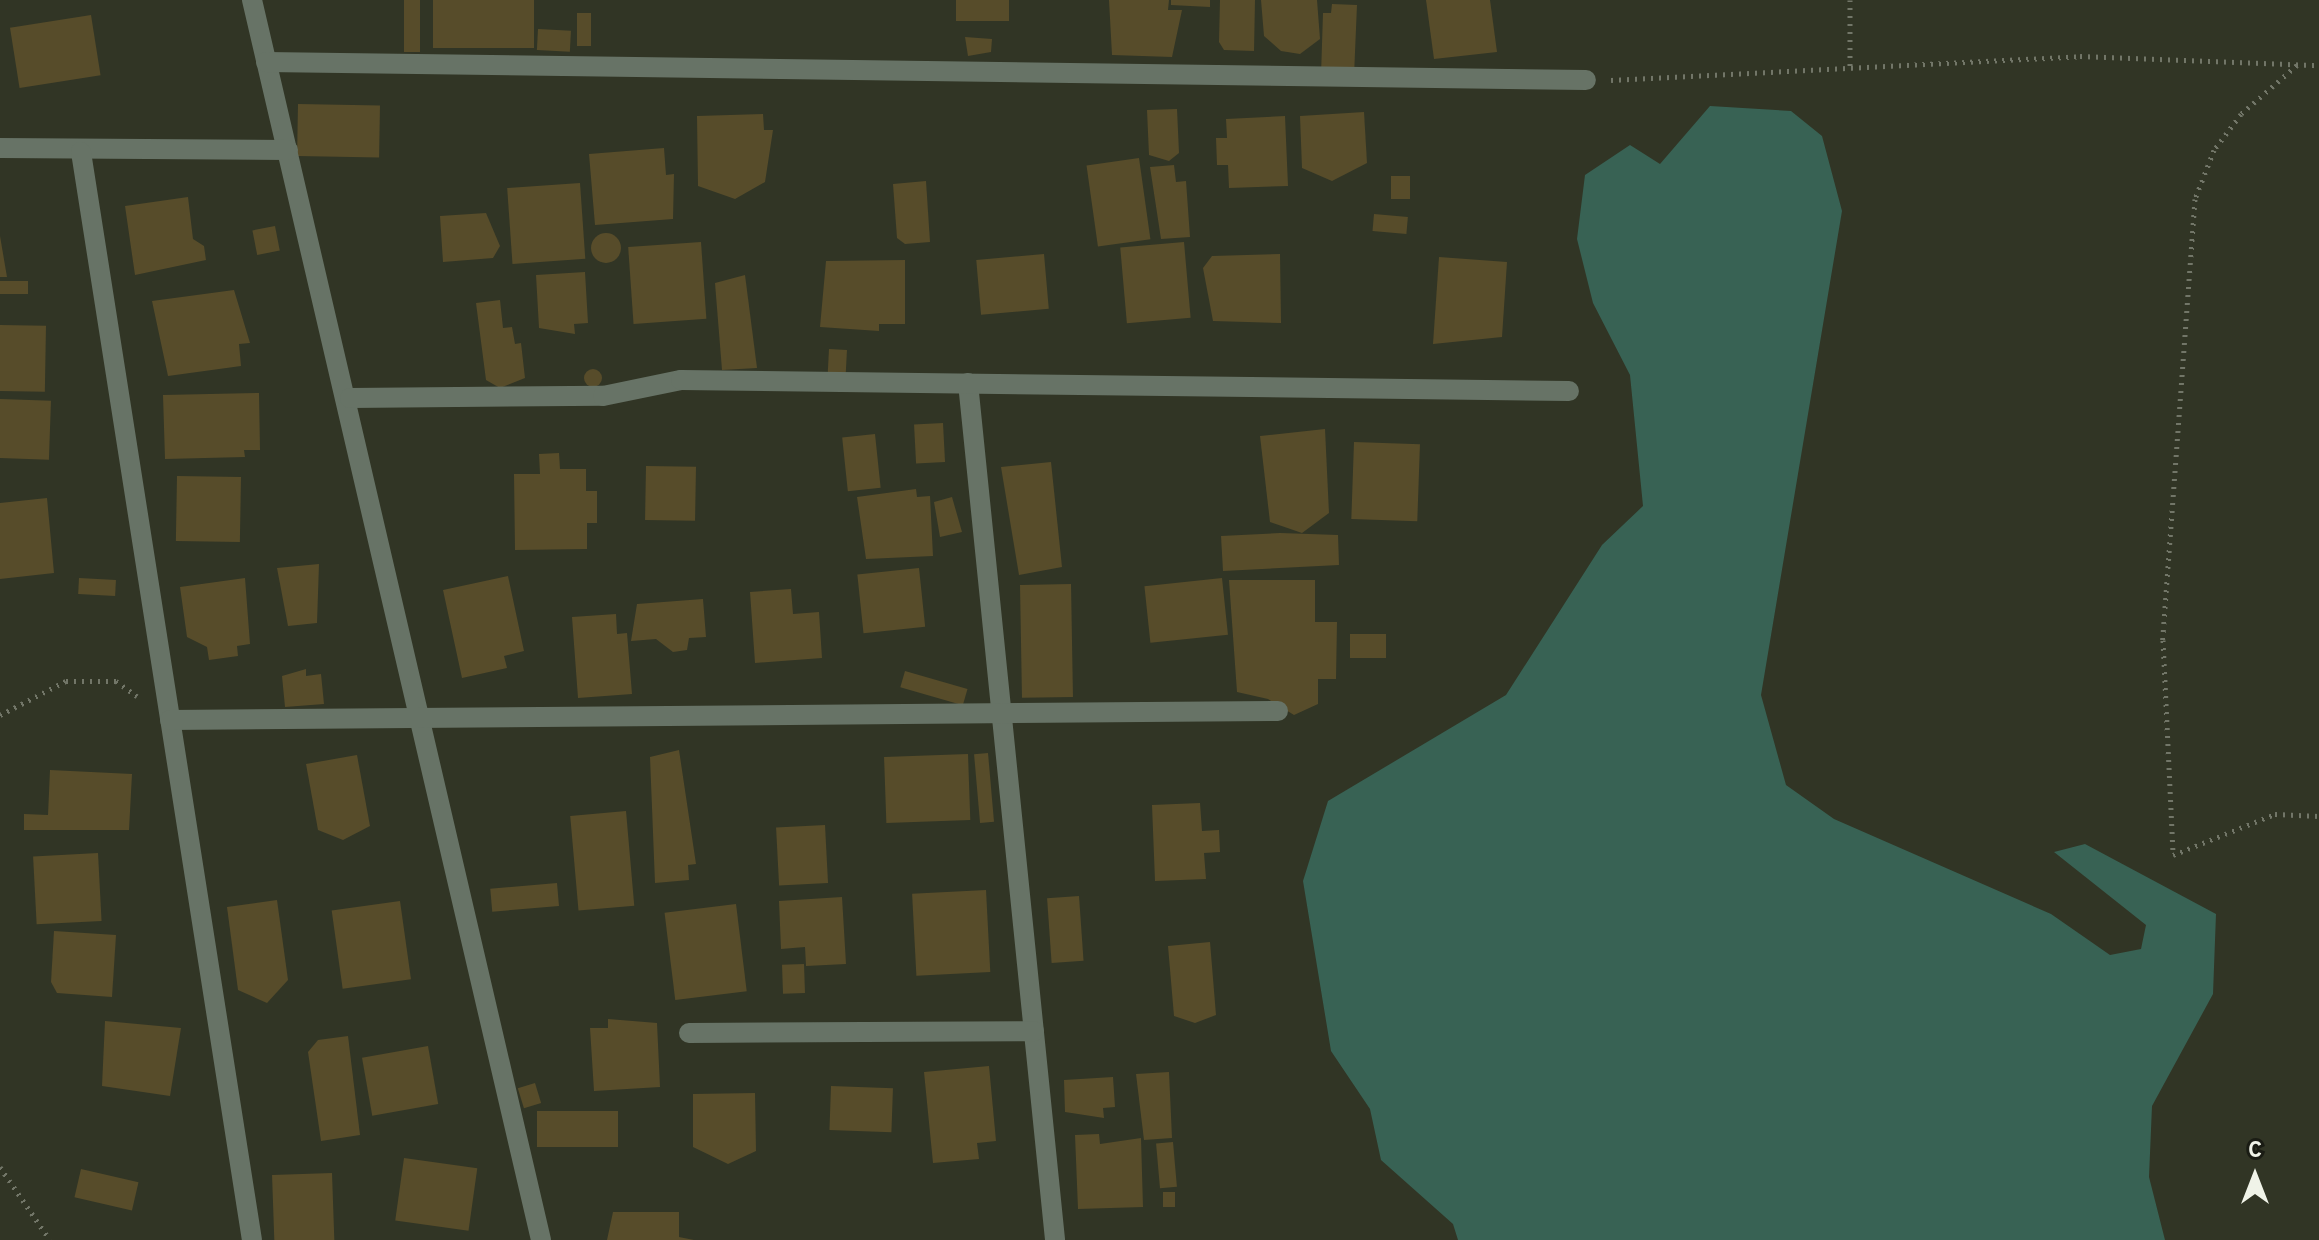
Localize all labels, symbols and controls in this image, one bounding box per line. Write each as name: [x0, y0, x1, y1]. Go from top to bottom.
north arrow: [2215, 1136, 2295, 1216]
text: С: [2248, 1138, 2262, 1165]

